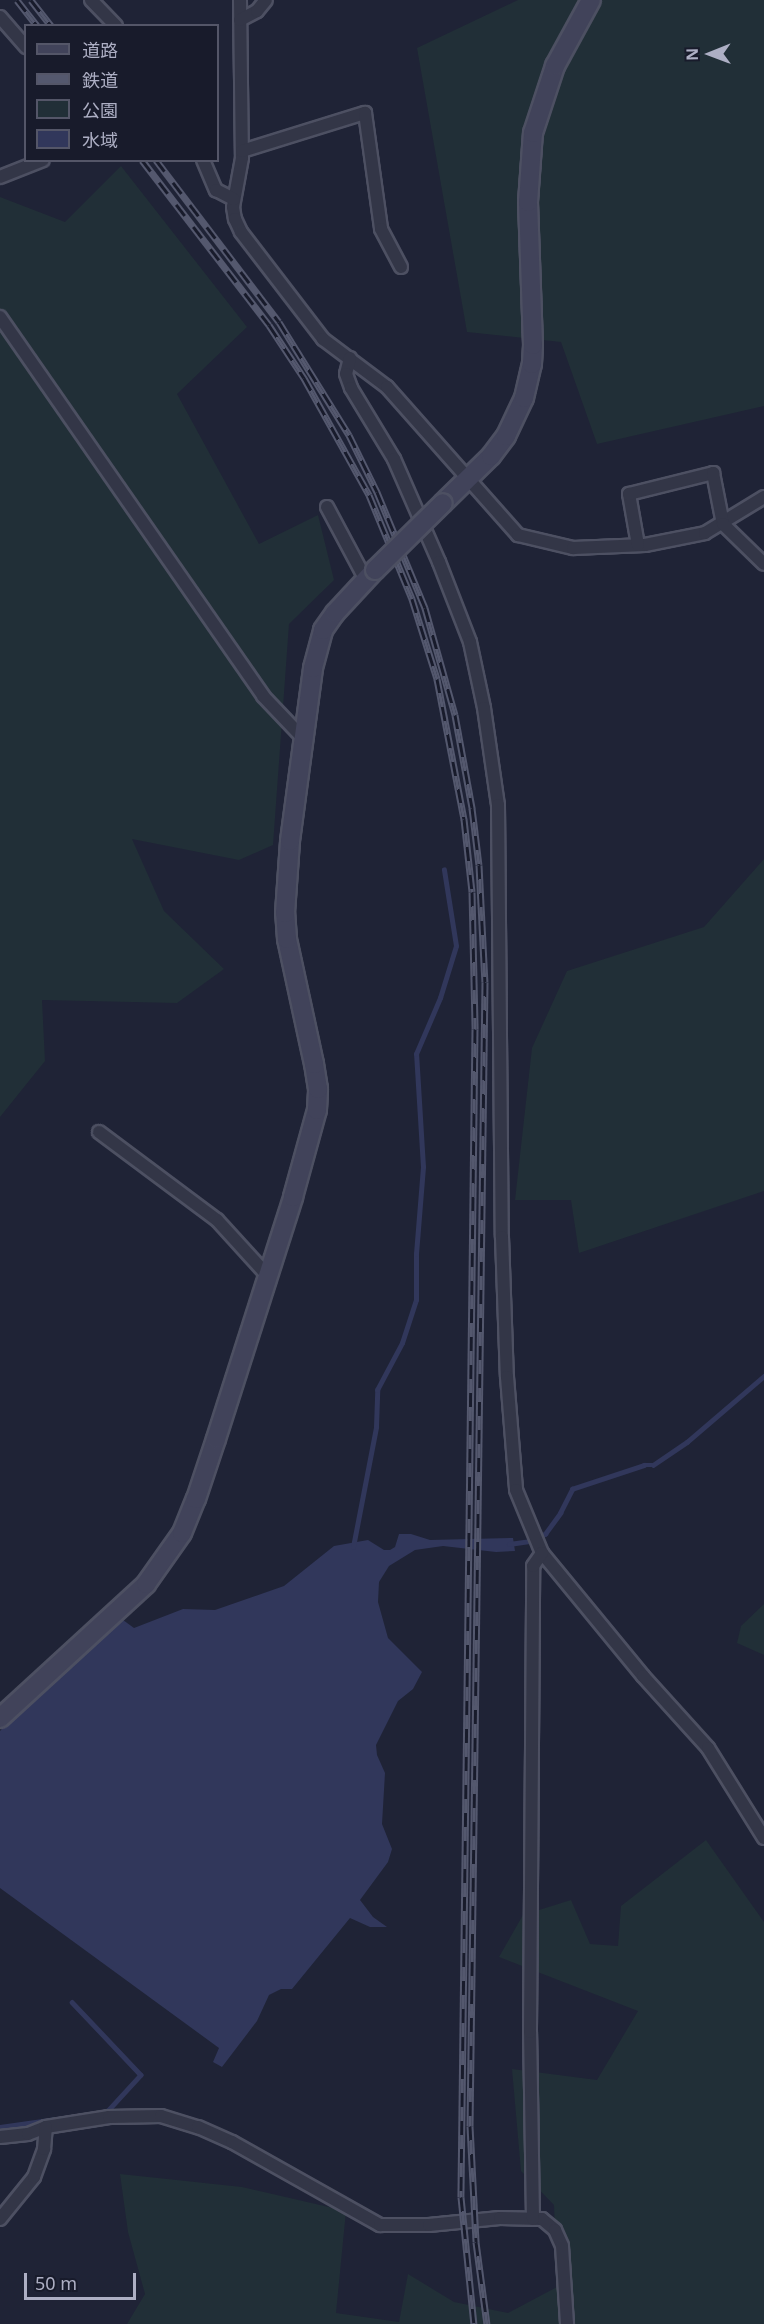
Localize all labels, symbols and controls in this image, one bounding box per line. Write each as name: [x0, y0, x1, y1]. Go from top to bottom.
legend: [24, 24, 219, 162]
north arrow: [680, 24, 740, 84]
text: 道路: [82, 38, 118, 62]
text: N: [681, 48, 703, 61]
text: 鉄道: [82, 68, 118, 92]
text: 公園: [82, 98, 118, 122]
text: 水域: [82, 128, 118, 152]
scale bar: [27, 2261, 140, 2299]
text: 50 m: [35, 2271, 77, 2295]

